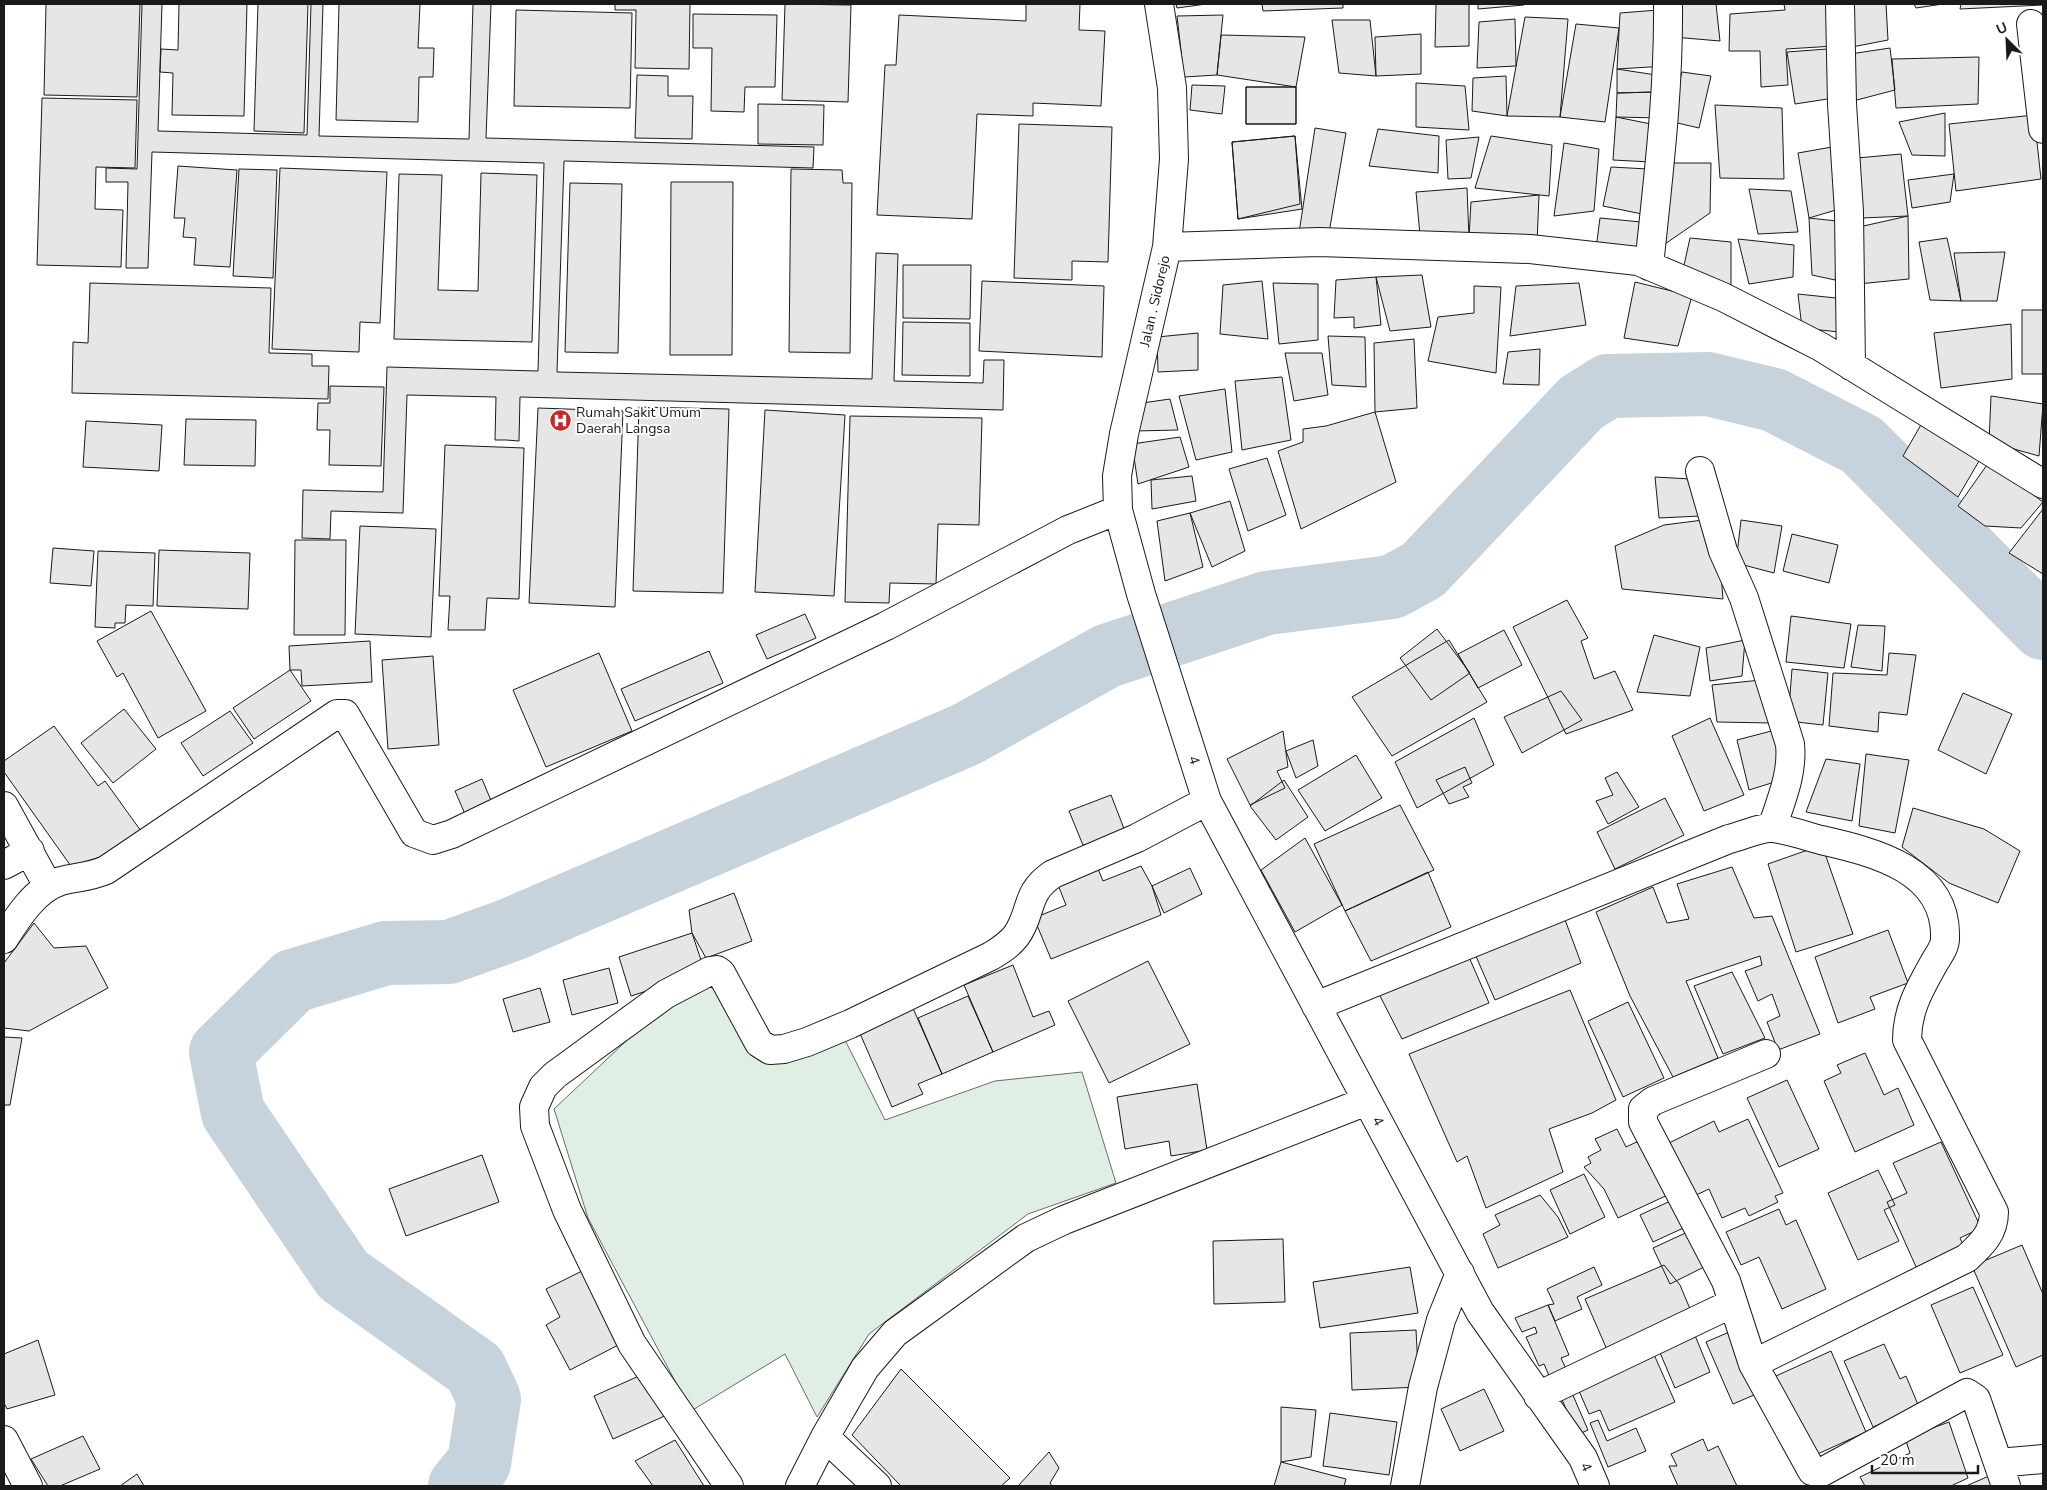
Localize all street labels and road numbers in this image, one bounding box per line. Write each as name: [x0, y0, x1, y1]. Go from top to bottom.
street label: Jalan . Sidorejo: [1135, 253, 1175, 349]
street label: 4: [1184, 753, 1204, 767]
street label: 4: [1368, 1113, 1388, 1129]
street label: 4: [1576, 1459, 1596, 1475]

